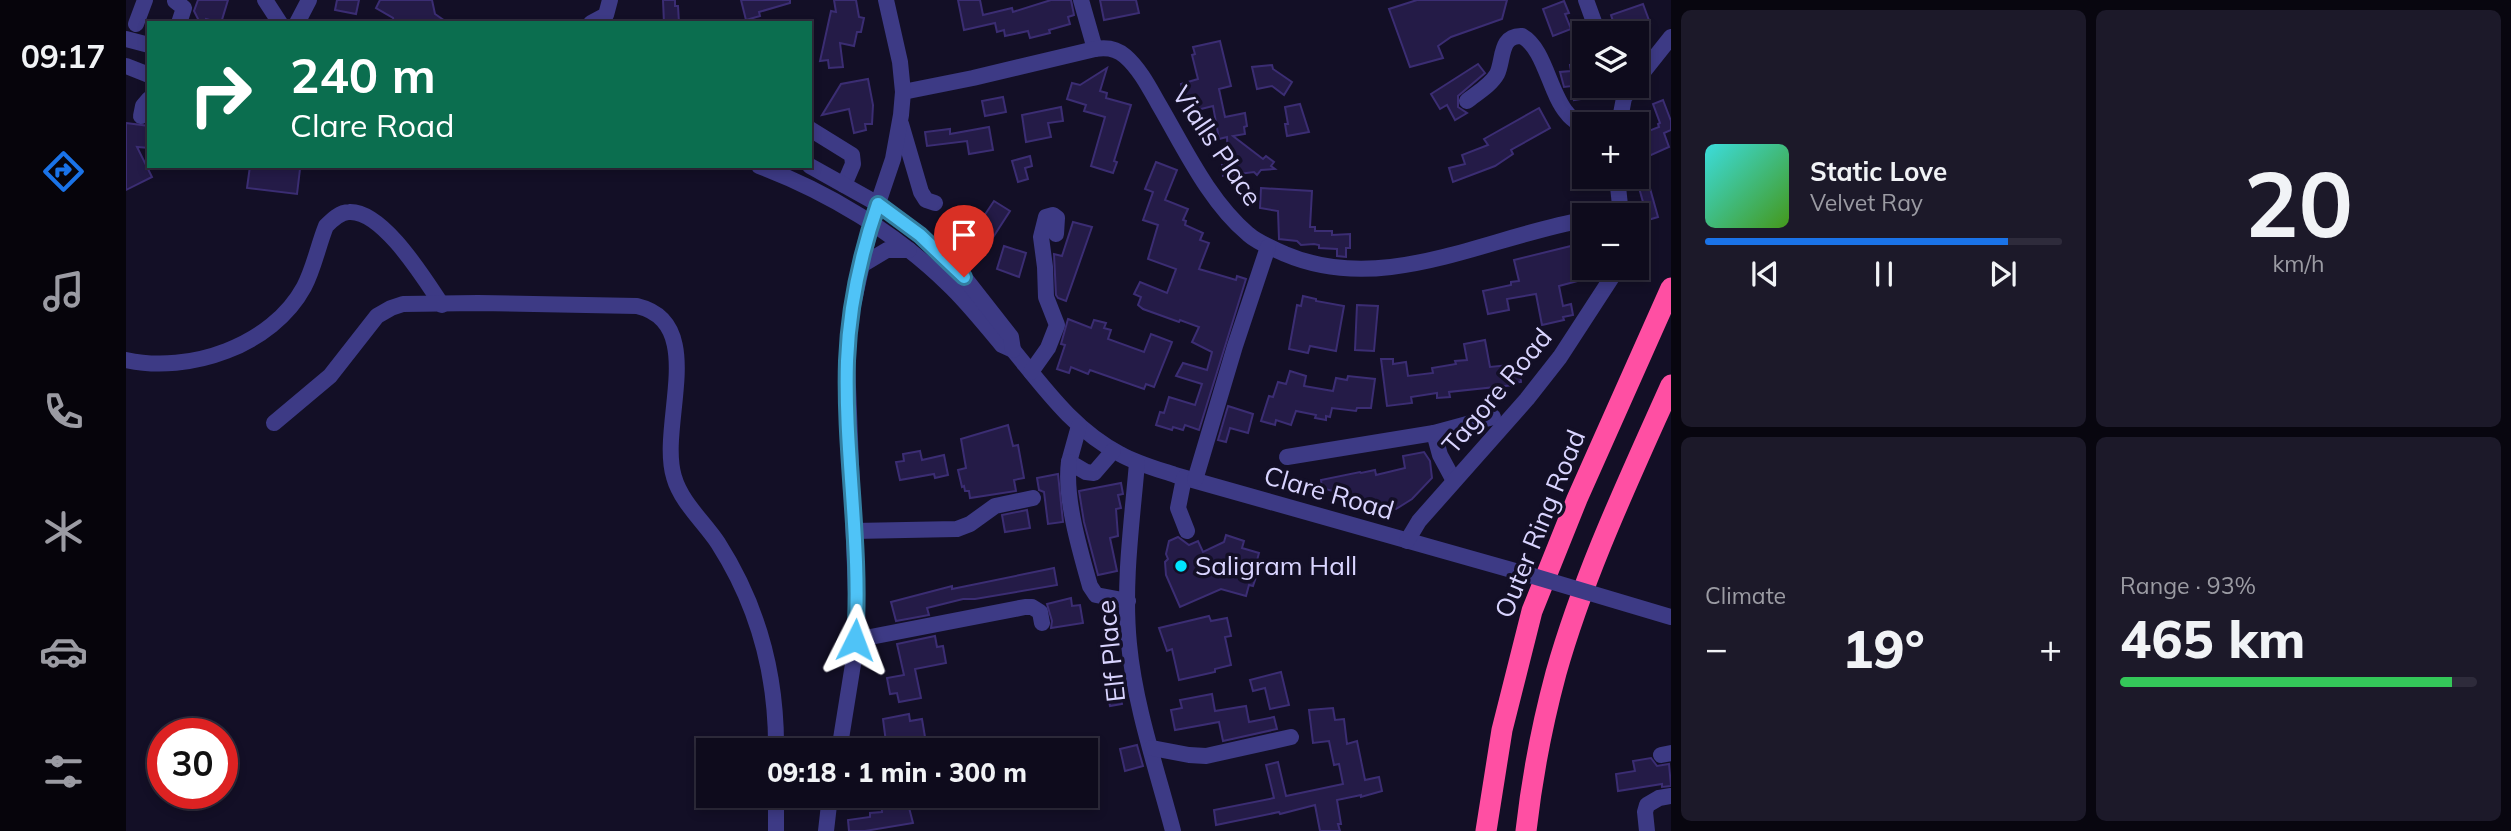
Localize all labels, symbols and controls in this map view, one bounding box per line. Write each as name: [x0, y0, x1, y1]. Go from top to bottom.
map controls: [1572, 21, 1649, 280]
button: layers: [1572, 21, 1649, 98]
text: 09:17: [21, 36, 105, 76]
text: 240 m: [290, 44, 436, 105]
icon: right: [175, 49, 266, 140]
street label: Vialls Place: [1165, 80, 1270, 212]
text: Clare Road: [290, 105, 454, 145]
button: +: [1572, 112, 1649, 189]
text: 20: [2244, 146, 2353, 260]
icon: directions: [39, 147, 88, 196]
text: Static Love: [1810, 155, 1947, 188]
text: Velvet Ray: [1810, 188, 1923, 217]
button: −: [1572, 203, 1649, 280]
pin: [934, 205, 994, 277]
icon: arrive: [945, 216, 983, 254]
text: km/h: [2272, 249, 2325, 278]
icon: previous: [1746, 255, 1784, 293]
icon: pause: [1865, 255, 1903, 293]
icon: next: [1984, 255, 2022, 293]
icon: music: [39, 267, 88, 316]
street label: Tagore Road: [1435, 321, 1559, 460]
icon: phone: [39, 387, 88, 436]
street label: Outer Ring Road: [1487, 425, 1592, 623]
street label: Clare Road: [1260, 458, 1398, 527]
icon: climate: [39, 507, 88, 556]
place label: Saligram Hall: [1195, 549, 1357, 582]
marker: Saligram Hall: [1173, 558, 1189, 574]
text: Range · 93%: [2120, 571, 2256, 600]
text: Climate: [1705, 581, 1786, 610]
street label: Elf Place: [1089, 598, 1132, 704]
position arrow: [818, 603, 892, 677]
text: 465 km: [2120, 606, 2305, 671]
text: 19°: [1842, 616, 1925, 681]
text: −: [1705, 624, 1728, 672]
text: +: [2039, 624, 2062, 672]
icon: car: [39, 627, 88, 676]
speed limit sign: 30: [147, 718, 238, 809]
icon: filters: [39, 747, 88, 796]
text: 09:18 · 1 min · 300 m: [767, 756, 1027, 789]

